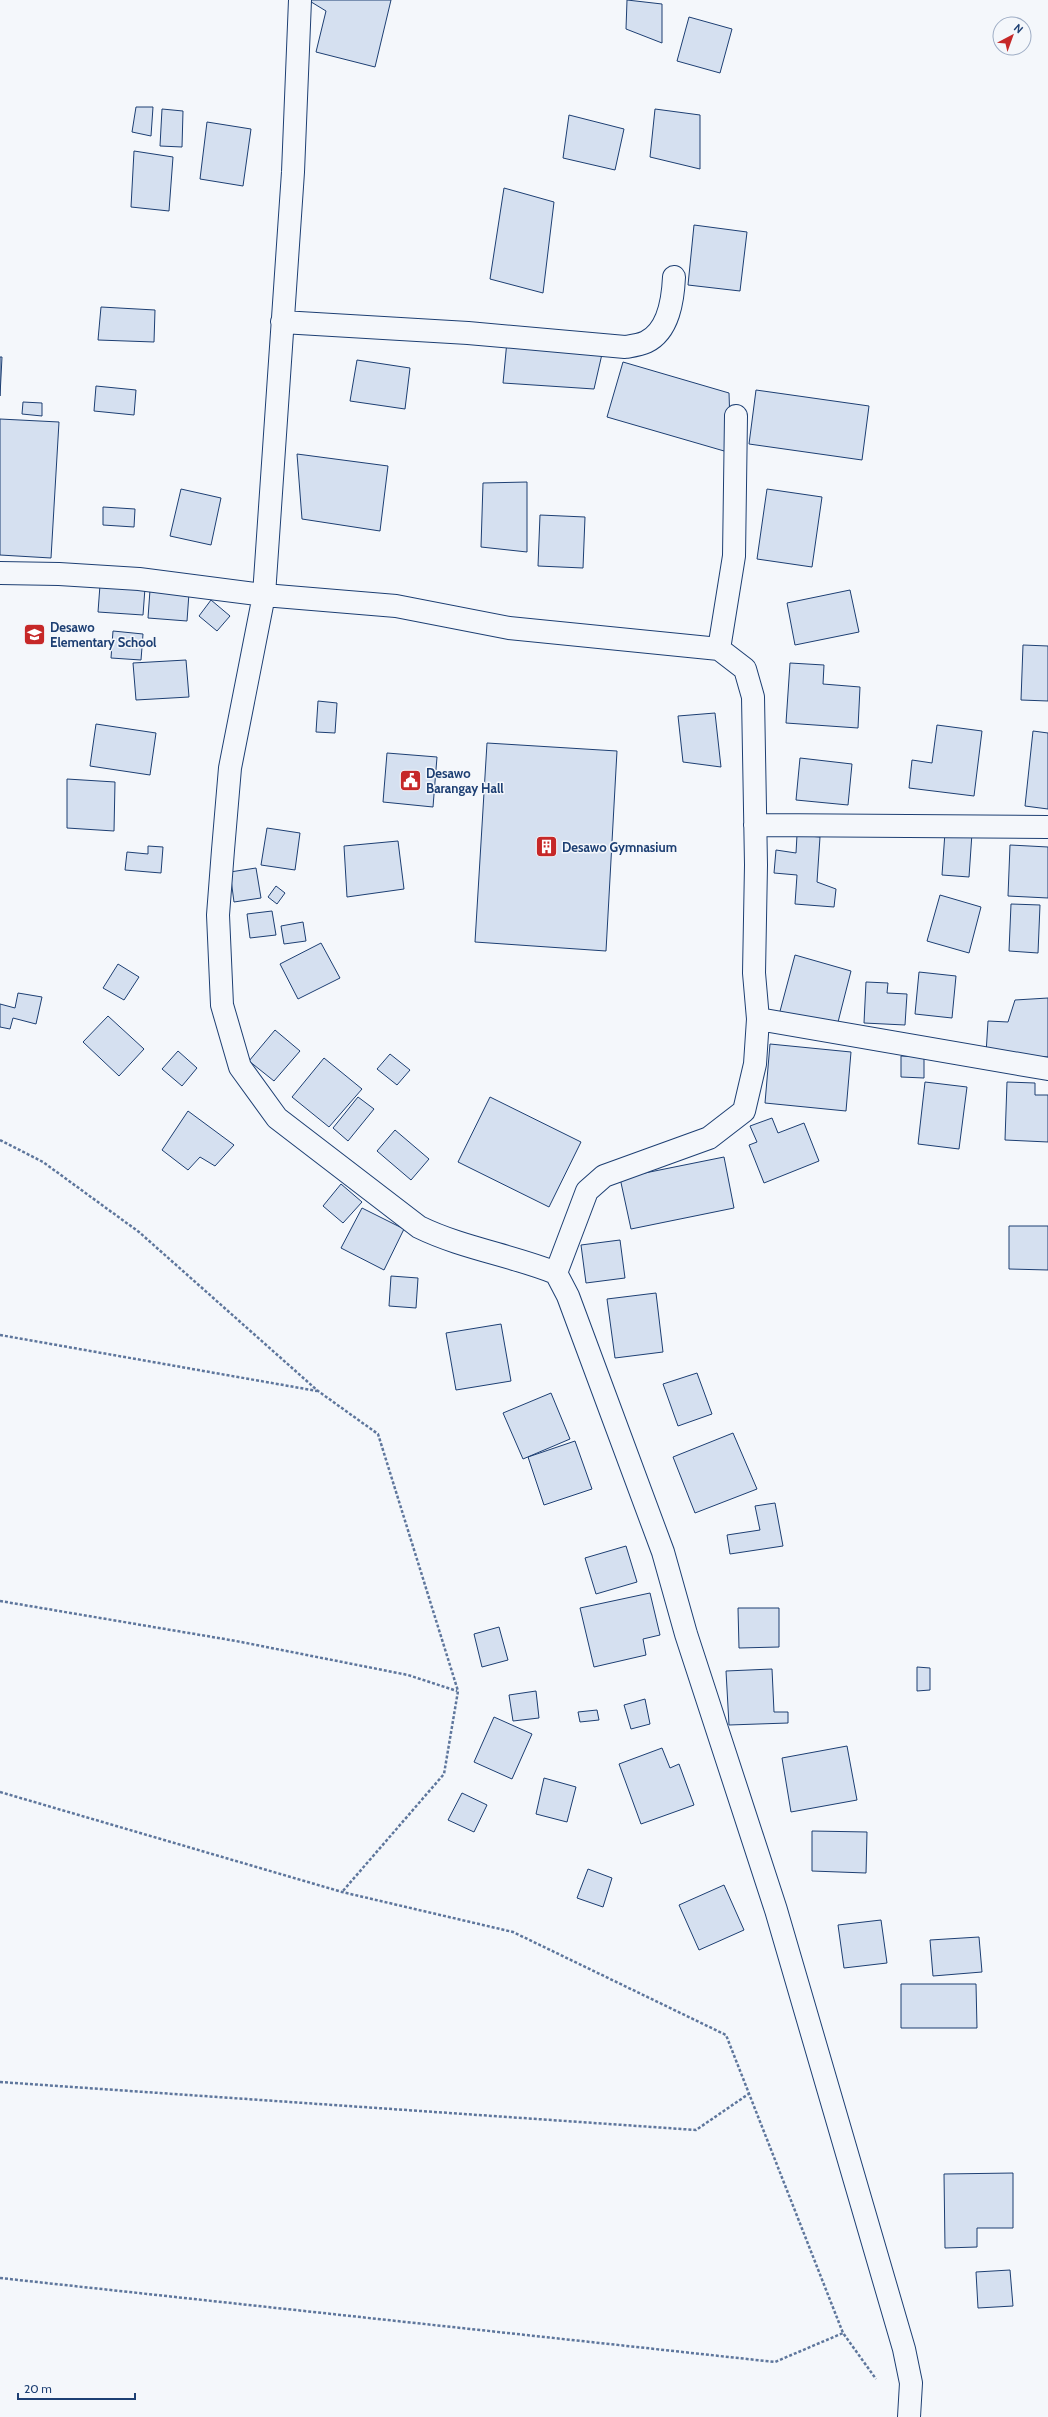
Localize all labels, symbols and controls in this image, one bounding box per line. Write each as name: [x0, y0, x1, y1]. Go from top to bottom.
north arrow: [992, 16, 1032, 56]
text: N: [1011, 21, 1026, 36]
place label: Desawo Elementary School: [50, 619, 157, 650]
school or university icon: Desawo Elementary School: [21, 621, 47, 647]
place label: Desawo Barangay Hall: [426, 765, 504, 796]
public building icon: Desawo Barangay Hall: [397, 767, 423, 793]
building icon: Desawo Gymnasium: [533, 834, 559, 860]
place label: Desawo Gymnasium: [562, 839, 677, 855]
scale bar: [18, 2375, 135, 2401]
text: 20 m: [24, 2381, 52, 2396]

